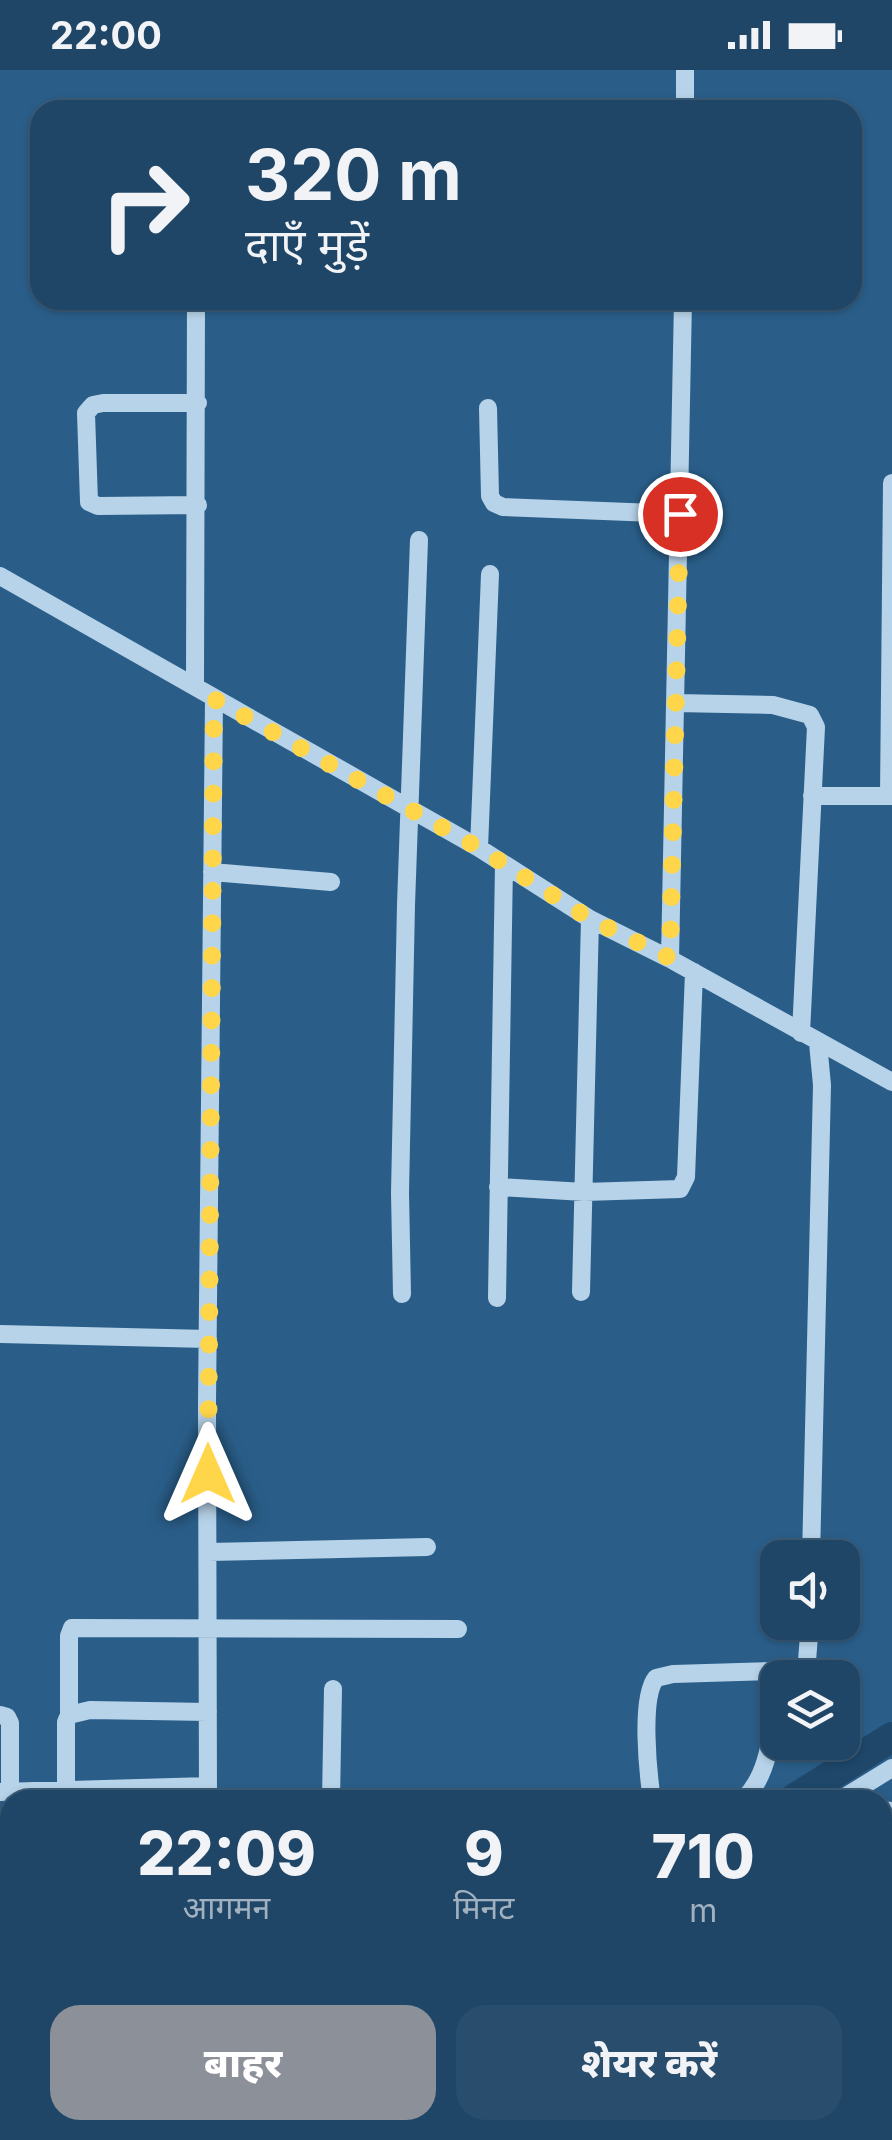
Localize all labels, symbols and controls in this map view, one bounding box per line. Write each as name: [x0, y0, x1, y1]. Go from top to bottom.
text: 22:00: [50, 12, 162, 58]
text: 320 m: [245, 132, 462, 217]
icon: right: [80, 140, 210, 270]
text: दाएँ मुड़ें: [245, 217, 369, 272]
pin: [638, 472, 723, 557]
icon: arrive: [653, 487, 708, 542]
position arrow: [156, 1422, 260, 1526]
map controls: [760, 1540, 860, 1760]
button: sound: [760, 1540, 860, 1640]
button: layers: [760, 1660, 860, 1760]
text: 22:09: [137, 1817, 316, 1889]
text: 9: [464, 1817, 504, 1889]
text: 710: [652, 1820, 755, 1892]
text: आगमन: [183, 1888, 270, 1927]
text: मिनट: [453, 1888, 514, 1927]
text: m: [689, 1891, 717, 1930]
button: बाहर: [50, 2005, 436, 2120]
button: शेयर करें: [456, 2005, 842, 2120]

